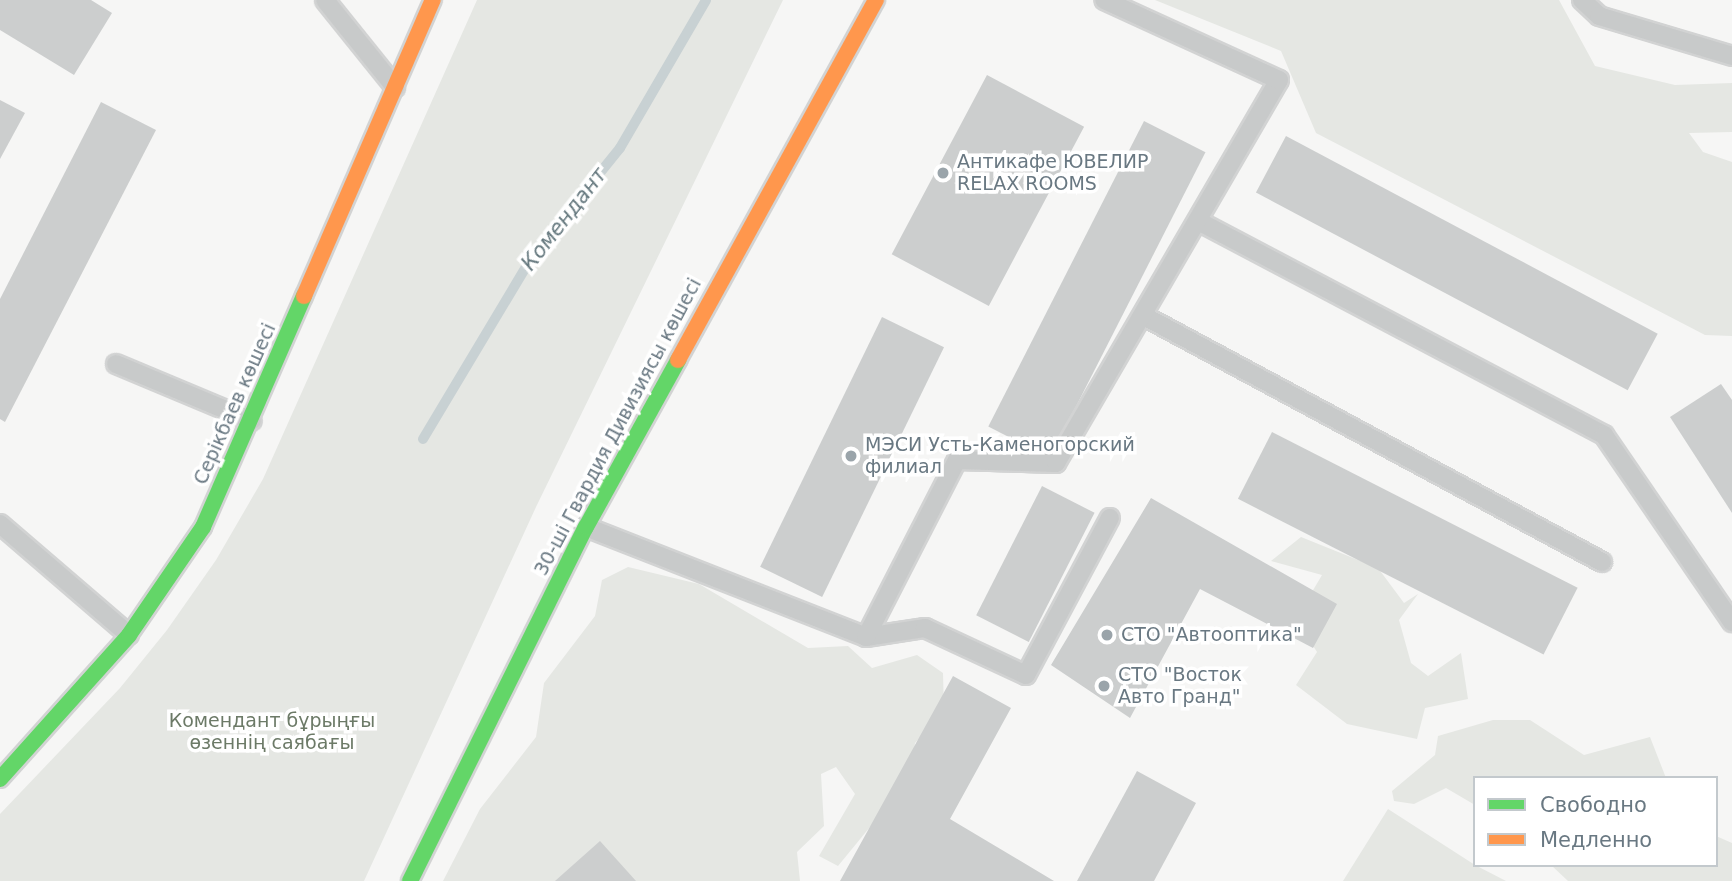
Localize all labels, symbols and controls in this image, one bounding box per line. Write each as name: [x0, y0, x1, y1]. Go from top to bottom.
place label: Антикафе ЮВЕЛИР RELAX ROOMS: [957, 151, 1148, 195]
water label: Комендант: [516, 163, 612, 275]
marker: Антикафе ЮВЕЛИР RELAX ROOMS: [935, 165, 951, 181]
street label: 30-ші Гвардия Дивизиясы көшесі: [530, 275, 706, 579]
street label: Серікбаев көшесі: [189, 320, 281, 488]
place label: МЭСИ Усть-Каменогорский филиал: [865, 434, 1135, 478]
marker: МЭСИ Усть-Каменогорский филиал: [843, 448, 859, 464]
place label: СТО "Автооптика": [1121, 624, 1302, 646]
marker: СТО "Автооптика": [1099, 627, 1115, 643]
place label: СТО "Восток Авто Гранд": [1118, 664, 1242, 708]
marker: СТО "Восток Авто Гранд": [1096, 678, 1112, 694]
park label: Комендант бұрыңғы өзеннің саябағы: [169, 710, 375, 754]
legend: [1473, 776, 1718, 867]
text: Свободно: [1540, 793, 1647, 817]
text: Медленно: [1540, 828, 1652, 852]

